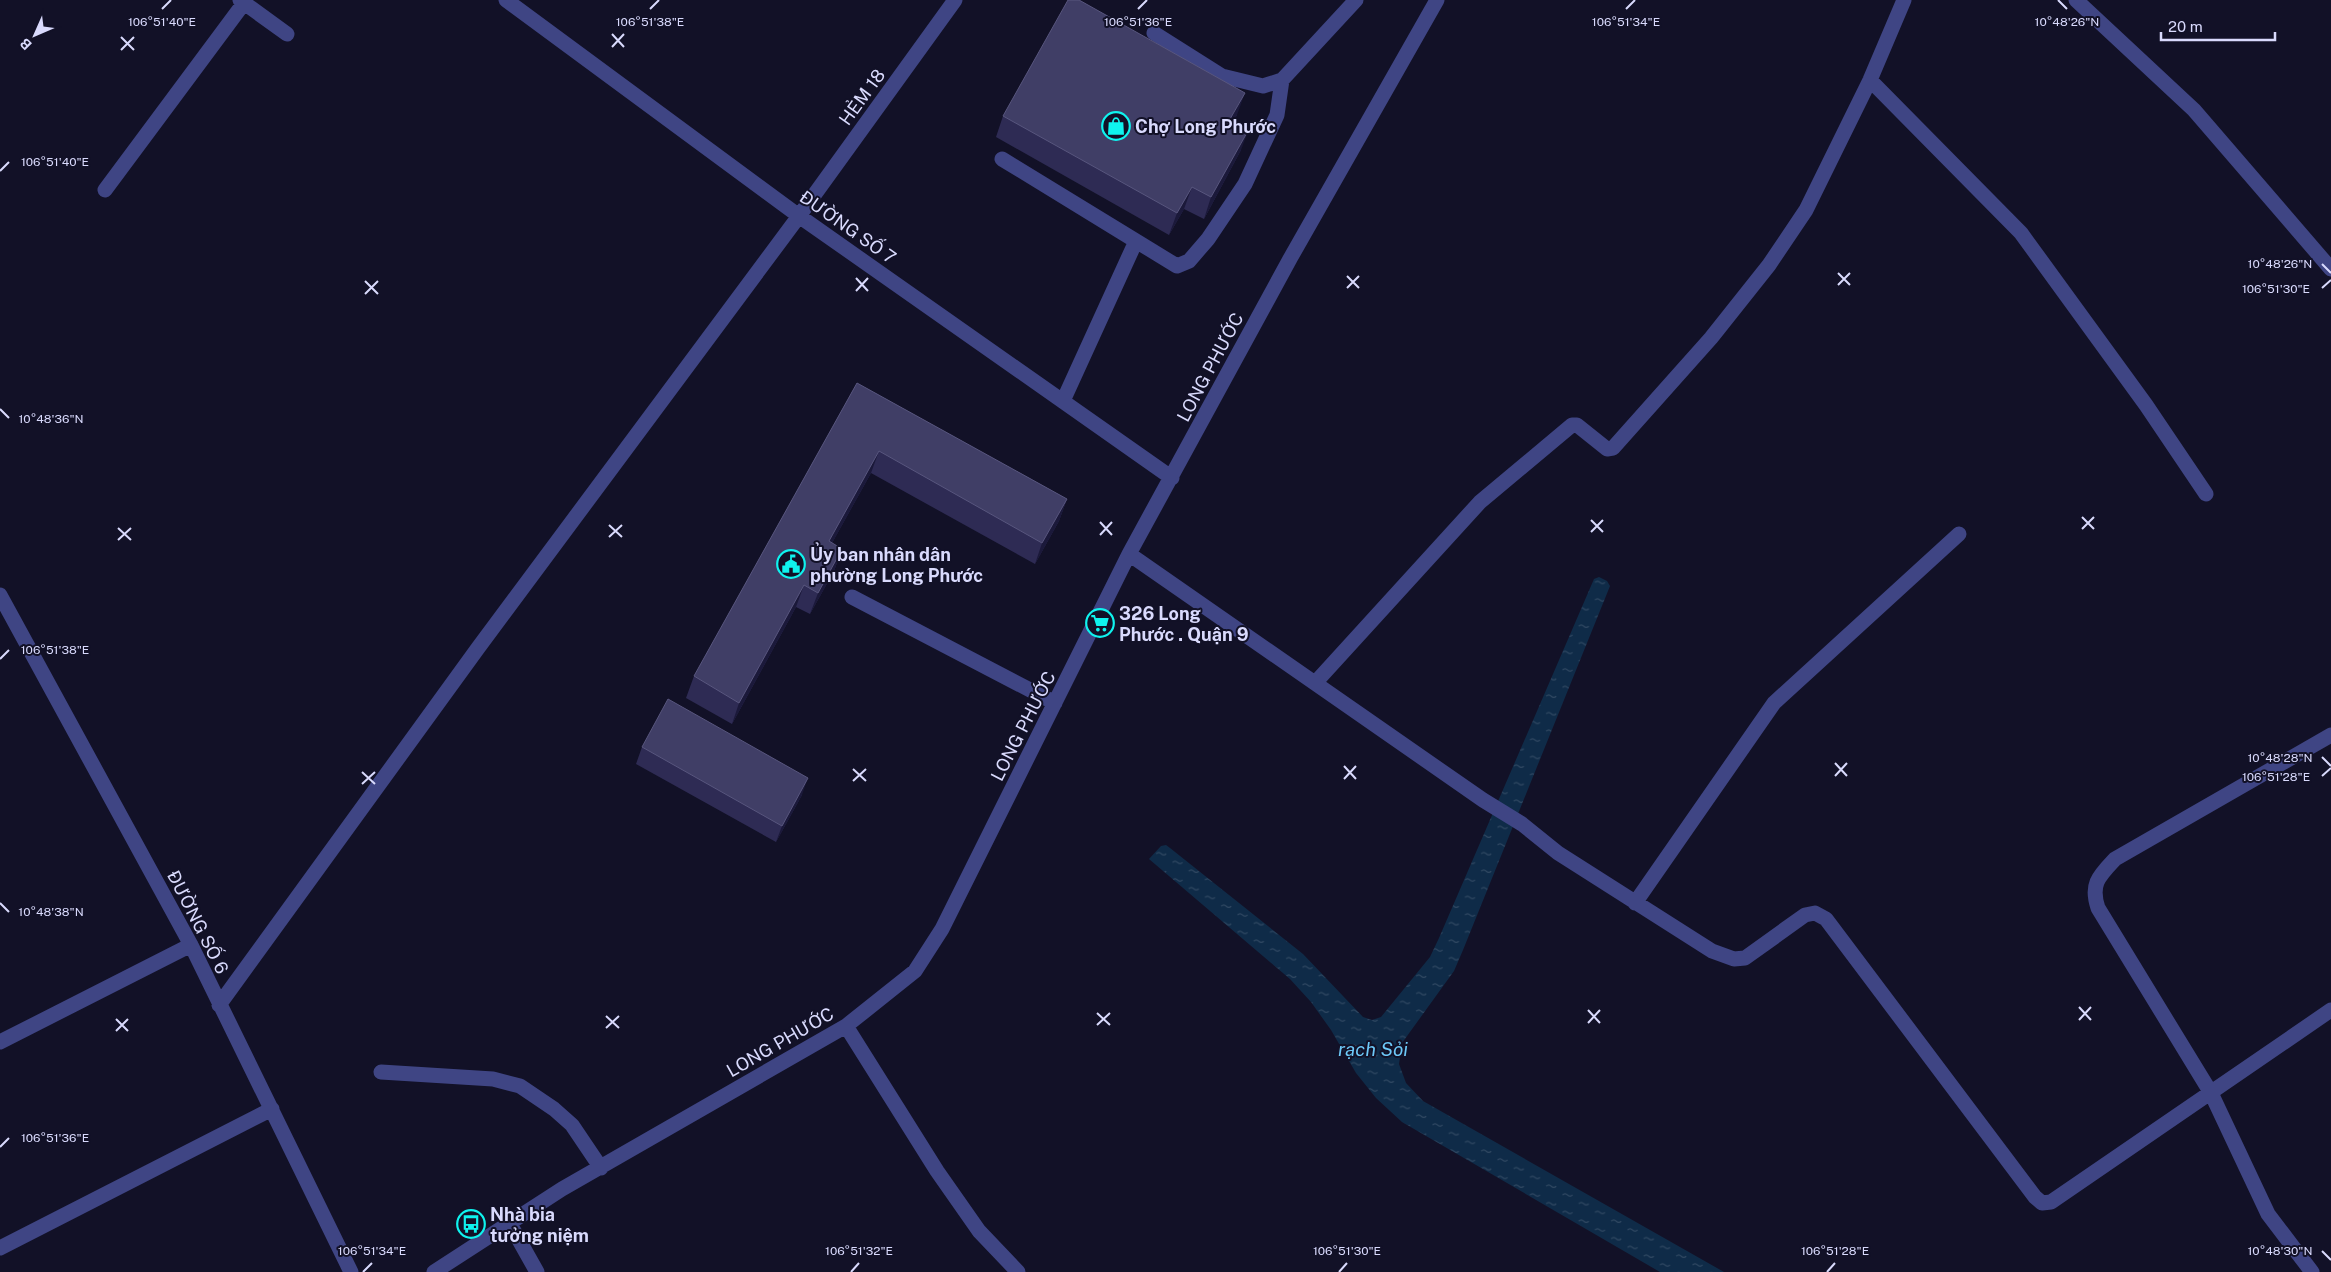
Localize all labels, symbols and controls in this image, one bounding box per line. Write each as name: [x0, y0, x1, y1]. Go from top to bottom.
north arrow: [10, 10, 60, 60]
scale bar: [2161, 10, 2275, 42]
text: 106°51'40"E: [128, 15, 196, 29]
text: 106°51'38"E: [616, 15, 684, 29]
text: 106°51'36"E: [1104, 15, 1172, 29]
text: 106°51'34"E: [1592, 15, 1660, 29]
text: 10°48'26"N: [2035, 15, 2099, 29]
text: 20 m: [2168, 18, 2203, 35]
text: B: [17, 35, 35, 53]
street label: HẺM 18: [833, 64, 889, 129]
shop icon: Chợ Long Phước: [1101, 111, 1131, 141]
place label: Chợ Long Phước: [1135, 116, 1276, 137]
text: 106°51'40"E: [21, 155, 89, 169]
street label: ĐƯỜNG SỐ 7: [796, 184, 902, 268]
text: 10°48'26"N: [2248, 257, 2312, 271]
text: 106°51'30"E: [2242, 282, 2310, 296]
street label: LONG PHƯỚC: [1172, 309, 1247, 425]
text: 10°48'36"N: [18, 412, 84, 426]
place label: Ủy ban nhân dân phường Long Phước: [810, 542, 983, 586]
public building icon: Ủy ban nhân dân phường Long Phước: [776, 549, 806, 579]
place label: 326 Long Phước . Quận 9: [1119, 603, 1249, 645]
supermarket icon: 326 Long Phước . Quận 9: [1085, 608, 1115, 638]
text: 106°51'38"E: [21, 643, 89, 657]
street label: LONG PHƯỚC: [985, 667, 1060, 784]
text: 10°48'28"N: [2247, 751, 2313, 765]
text: 106°51'28"E: [2242, 770, 2310, 784]
street label: ĐƯỜNG SỐ 6: [163, 865, 236, 977]
text: 10°48'38"N: [18, 905, 84, 919]
street label: LONG PHƯỚC: [722, 1002, 837, 1081]
water label: rạch Sỏi: [1338, 1038, 1408, 1060]
text: 106°51'36"E: [21, 1131, 89, 1145]
place label: Nhà bia tưởng niệm: [490, 1204, 589, 1246]
bus stop icon: Nhà bia tưởng niệm: [456, 1209, 486, 1239]
text: 106°51'34"E: [338, 1244, 406, 1258]
text: 106°51'32"E: [825, 1244, 893, 1258]
text: 106°51'30"E: [1313, 1244, 1381, 1258]
text: 106°51'28"E: [1801, 1244, 1869, 1258]
text: 10°48'30"N: [2247, 1244, 2313, 1258]

